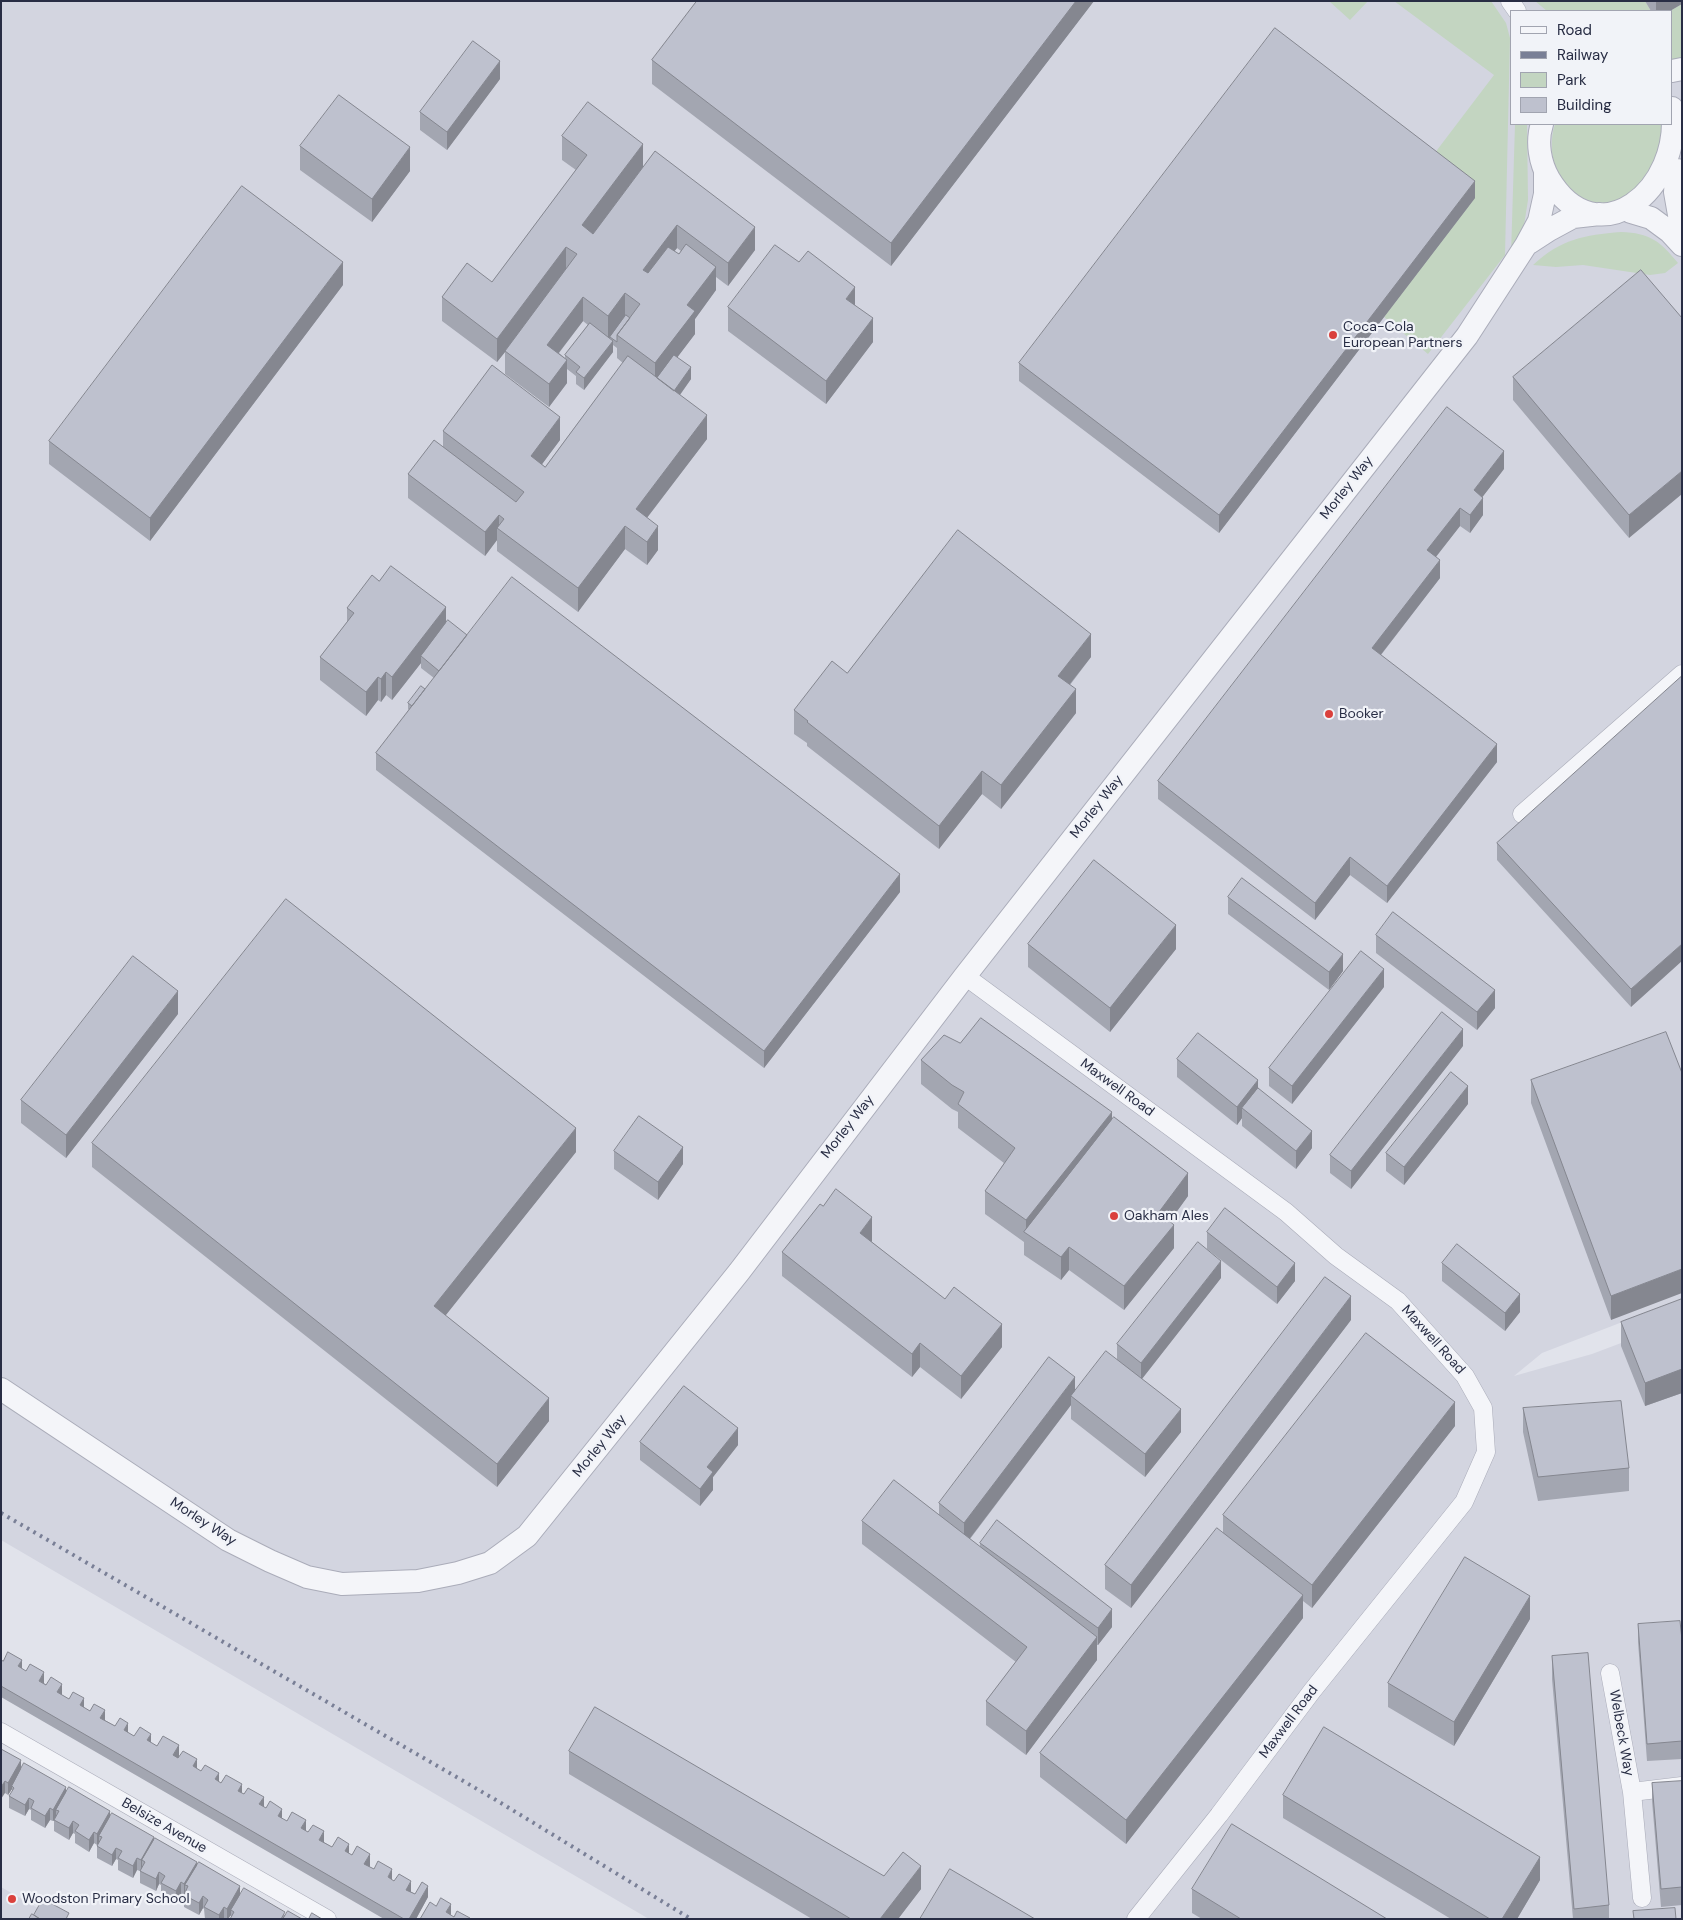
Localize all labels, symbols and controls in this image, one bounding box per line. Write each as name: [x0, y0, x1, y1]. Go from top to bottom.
legend: [1510, 10, 1673, 125]
text: Road: [1557, 20, 1592, 40]
text: Railway: [1557, 45, 1608, 65]
text: Park: [1557, 70, 1587, 90]
text: Building: [1557, 95, 1612, 115]
place label: Coca-Cola European Partners: [1343, 319, 1463, 352]
marker: Coca-Cola European Partners: [1327, 329, 1339, 341]
street label: Morley Way: [1317, 453, 1377, 523]
place label: Booker: [1339, 706, 1384, 722]
marker: Booker: [1323, 708, 1335, 720]
street label: Morley Way: [1067, 772, 1127, 842]
street label: Maxwell Road: [1077, 1056, 1157, 1120]
street label: Morley Way: [818, 1092, 878, 1162]
place label: Oakham Ales: [1124, 1208, 1209, 1224]
marker: Oakham Ales: [1108, 1210, 1120, 1222]
street label: Maxwell Road: [1398, 1302, 1468, 1378]
street label: Morley Way: [570, 1411, 630, 1481]
street label: Morley Way: [167, 1494, 239, 1550]
street label: Maxwell Road: [1256, 1682, 1322, 1762]
street label: Welbeck Way: [1605, 1688, 1637, 1778]
street label: Belsize Avenue: [118, 1795, 210, 1857]
place label: Woodston Primary School: [22, 1891, 190, 1907]
marker: Woodston Primary School: [6, 1893, 18, 1905]

